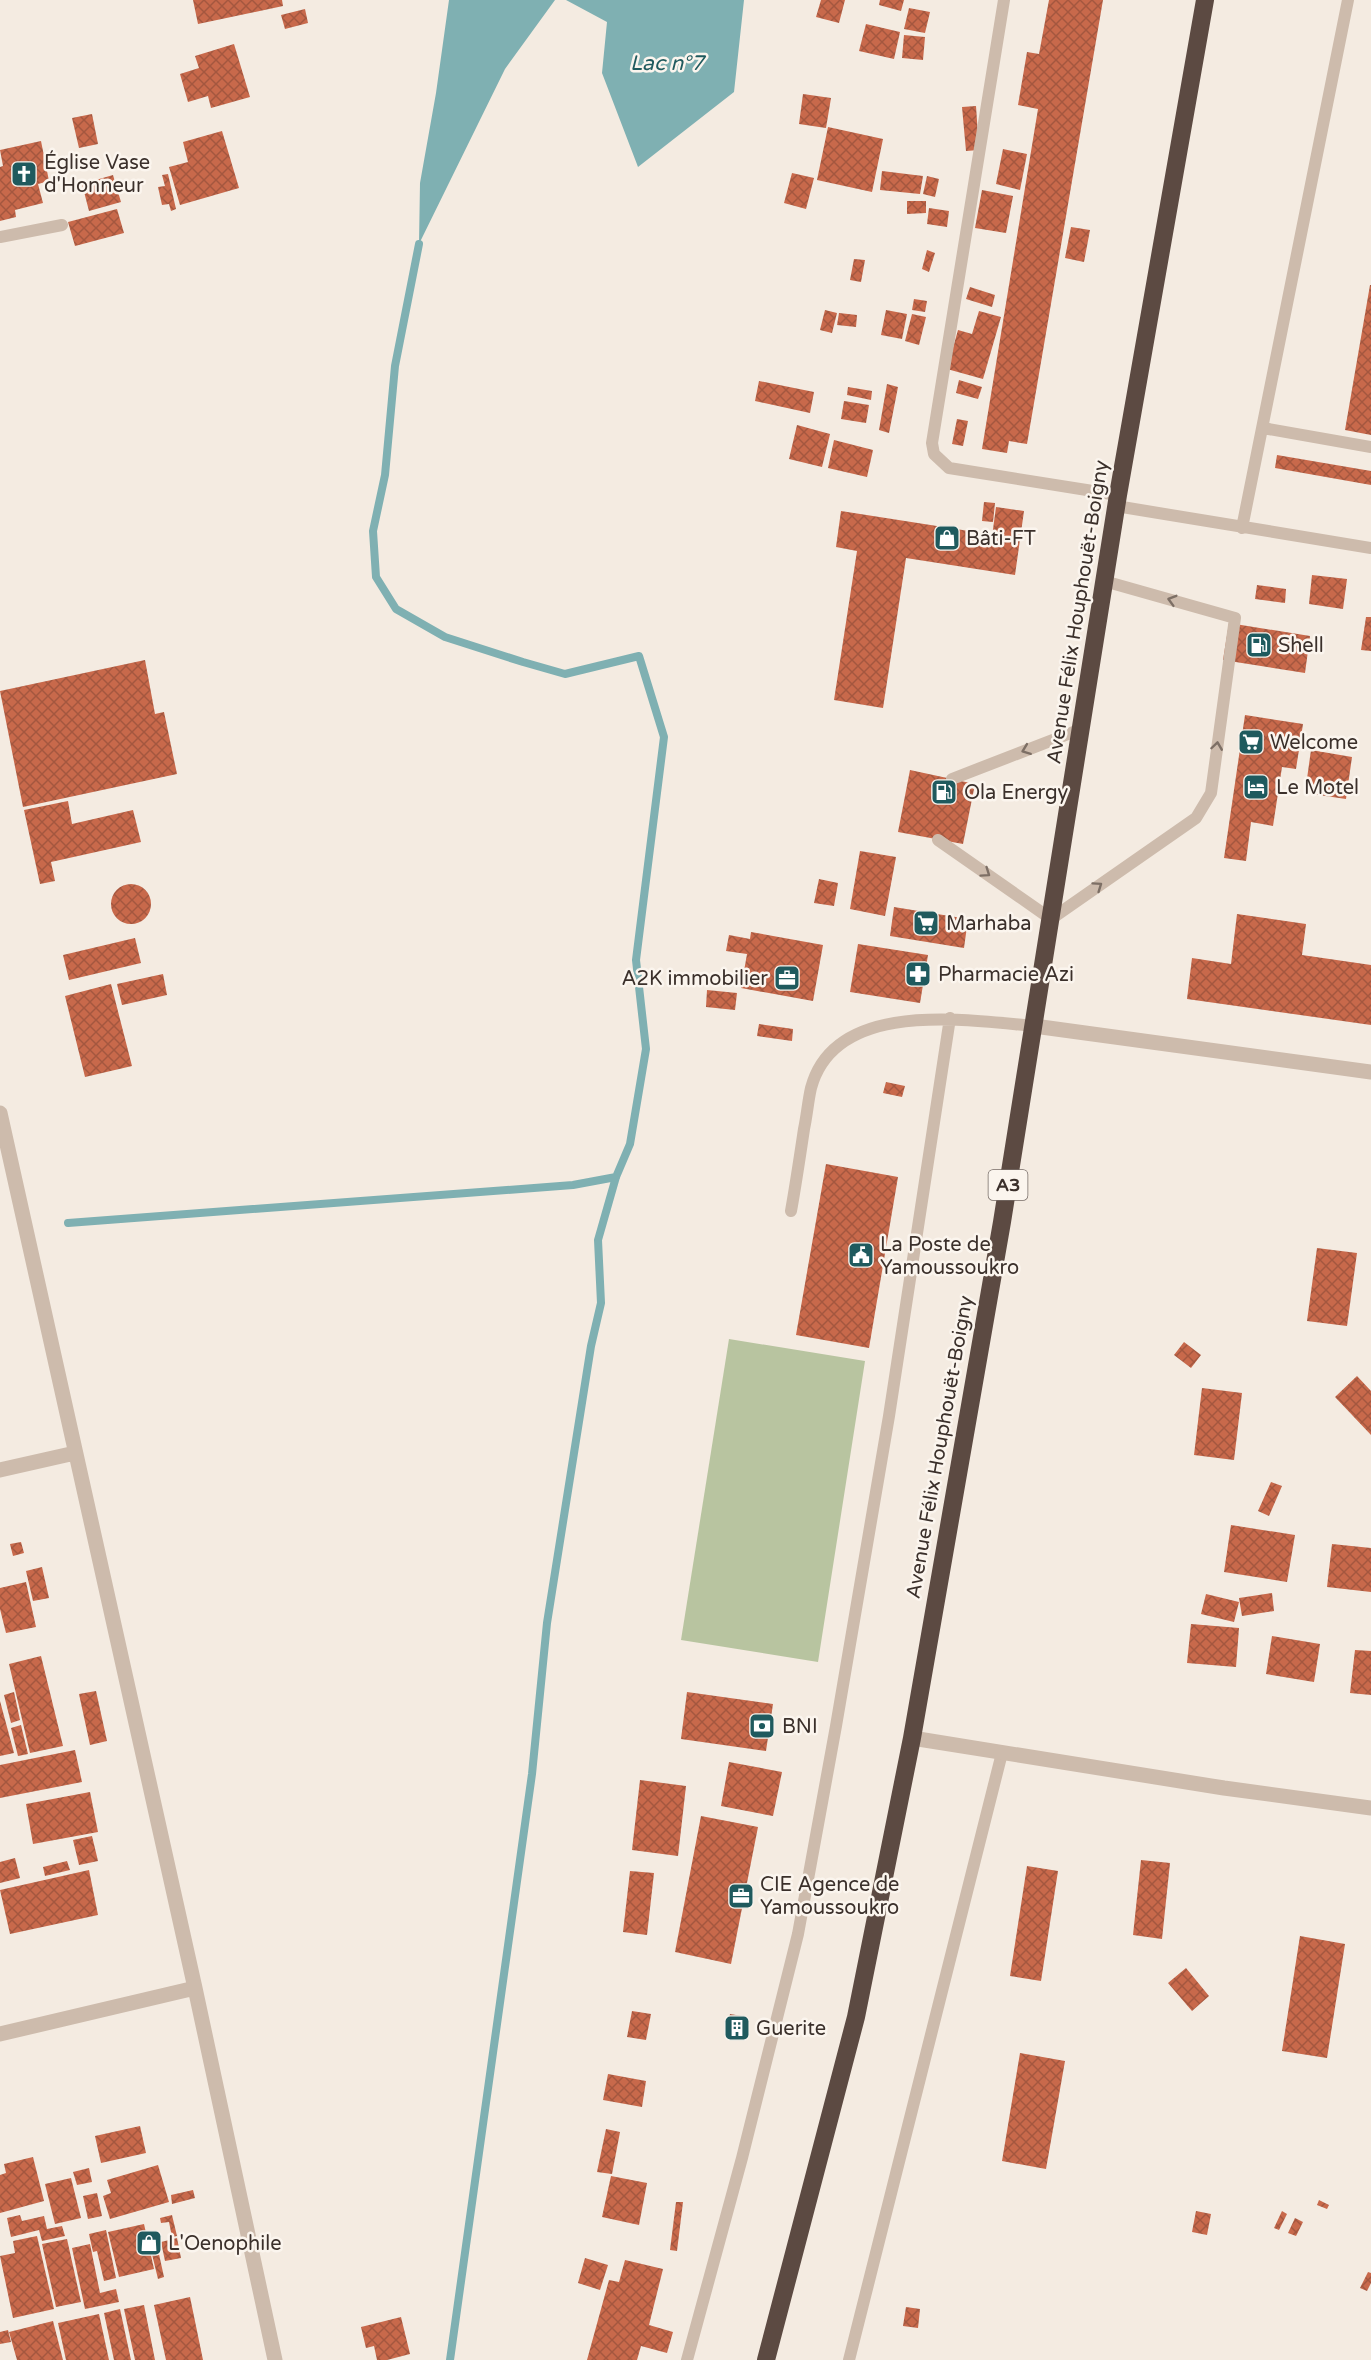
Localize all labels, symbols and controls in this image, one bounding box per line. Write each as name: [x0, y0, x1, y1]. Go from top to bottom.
water label: Lac n°7: [630, 51, 707, 76]
place label: Église Vase d'Honneur: [44, 150, 150, 198]
church icon: Église Vase d'Honneur: [9, 159, 39, 189]
street label: Avenue Félix Houphouët-Boigny: [1042, 458, 1114, 766]
shop icon: Bâti-FT: [932, 523, 962, 553]
place label: Bâti-FT: [966, 527, 1036, 551]
one-way arrow: [1167, 595, 1178, 607]
fuel station icon: Shell: [1244, 630, 1274, 660]
place label: Shell: [1278, 634, 1324, 658]
supermarket icon: Welcome: [1236, 727, 1266, 757]
place label: Welcome: [1270, 731, 1358, 755]
one-way arrow: [1211, 742, 1223, 751]
one-way arrow: [1021, 743, 1032, 756]
hotel icon: Le Motel: [1241, 772, 1271, 802]
place label: Le Motel: [1276, 776, 1359, 800]
fuel station icon: Ola Energy: [929, 777, 959, 807]
place label: Ola Energy: [964, 781, 1069, 805]
one-way arrow: [979, 866, 990, 877]
one-way arrow: [1092, 882, 1103, 893]
supermarket icon: Marhaba: [911, 908, 941, 938]
place label: Marhaba: [946, 912, 1032, 936]
pharmacy icon: Pharmacie Azi: [903, 959, 933, 989]
office icon: A2K immobilier: [772, 963, 802, 993]
place label: Pharmacie Azi: [938, 963, 1074, 987]
place label: A2K immobilier: [622, 967, 768, 991]
road number: A3: [988, 1170, 1028, 1200]
place label: La Poste de Yamoussoukro: [880, 1233, 1019, 1280]
public building icon: La Poste de Yamoussoukro: [846, 1240, 876, 1270]
street label: Avenue Félix Houphouët-Boigny: [902, 1294, 979, 1600]
bank icon: BNI: [747, 1711, 777, 1741]
place label: BNI: [782, 1715, 818, 1739]
place label: CIE Agence de Yamoussoukro: [760, 1873, 899, 1920]
office icon: CIE Agence de Yamoussoukro: [726, 1881, 756, 1911]
building icon: Guerite: [722, 2013, 752, 2043]
place label: Guerite: [756, 2017, 826, 2041]
shop icon: L'Oenophile: [134, 2228, 164, 2258]
place label: L'Oenophile: [168, 2232, 282, 2256]

